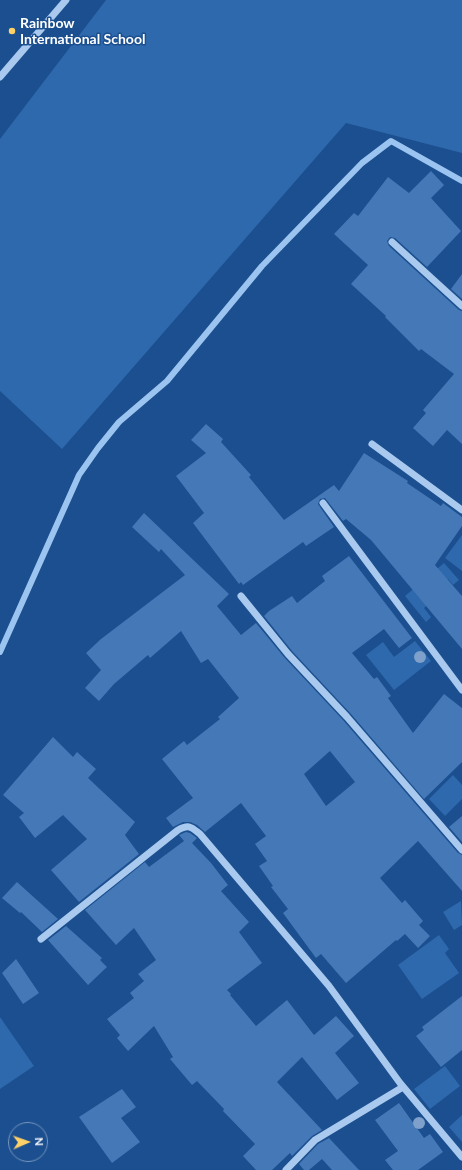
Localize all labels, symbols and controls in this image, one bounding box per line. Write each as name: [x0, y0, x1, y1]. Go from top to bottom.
place label: Rainbow International School: [20, 15, 145, 48]
marker: Rainbow International School: [7, 26, 17, 36]
north arrow: [8, 1122, 48, 1162]
text: N: [33, 1137, 46, 1146]

